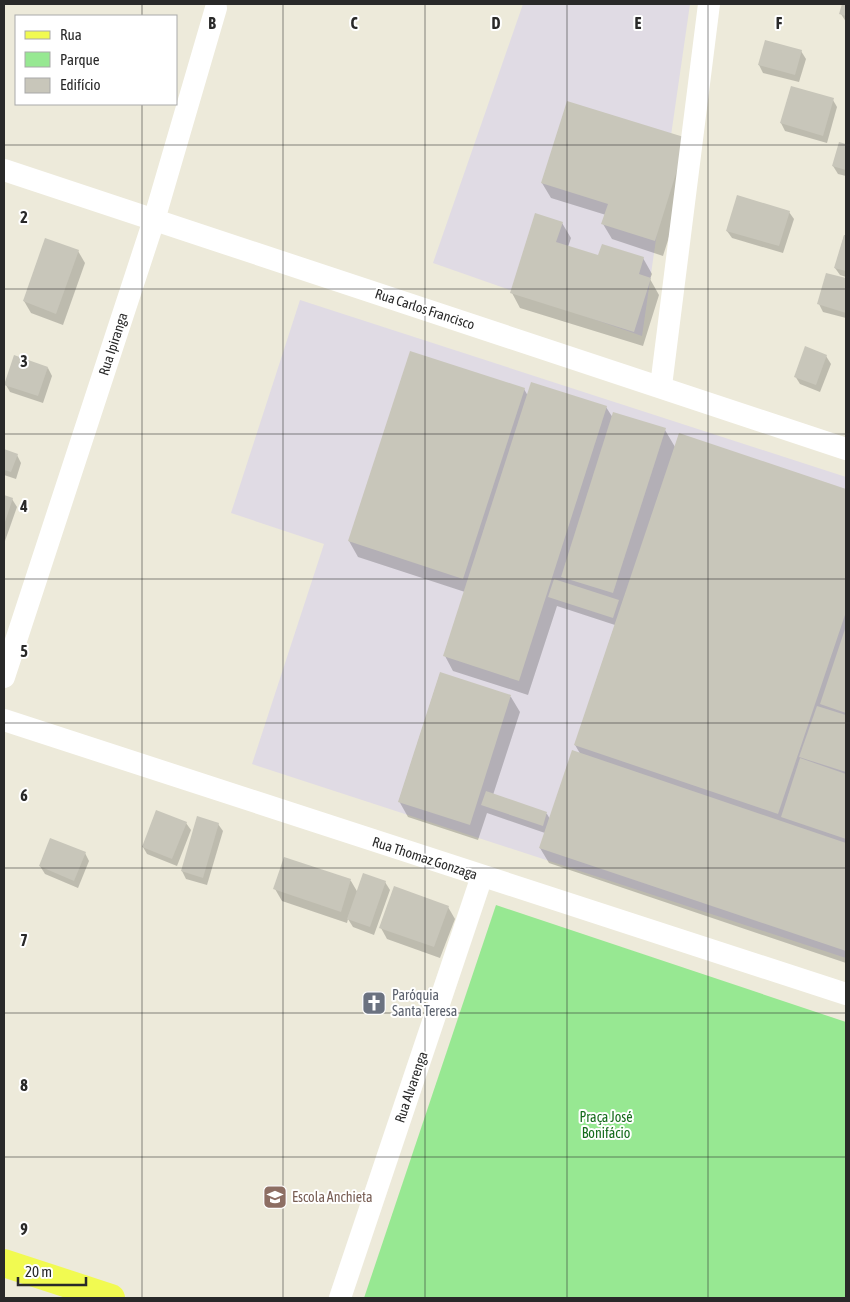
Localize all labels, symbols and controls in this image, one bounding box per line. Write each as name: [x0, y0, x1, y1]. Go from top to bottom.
text: B: [208, 14, 216, 32]
text: C: [350, 14, 358, 32]
text: D: [492, 14, 501, 32]
text: E: [635, 14, 642, 32]
text: F: [776, 14, 783, 32]
legend: [15, 15, 178, 105]
text: Rua: [60, 26, 82, 43]
text: Parque: [60, 51, 100, 68]
text: Edifício: [60, 76, 101, 93]
text: 2: [20, 208, 28, 226]
street label: Rua Carlos Francisco: [373, 285, 477, 333]
street label: Rua Ipiranga: [95, 311, 131, 377]
text: 3: [20, 352, 28, 370]
text: 4: [19, 497, 28, 515]
text: 5: [20, 642, 28, 660]
text: 6: [20, 786, 28, 804]
street label: Rua Thomaz Gonzaga: [370, 833, 480, 883]
text: 7: [20, 931, 28, 949]
place label: Paróquia Santa Teresa: [392, 987, 457, 1019]
church icon: Paróquia Santa Teresa: [361, 990, 387, 1016]
street label: Rua Alvarenga: [391, 1049, 431, 1125]
text: 8: [20, 1076, 28, 1094]
park label: Praça José Bonifácio: [579, 1109, 633, 1141]
school or university icon: Escola Anchieta: [262, 1184, 288, 1210]
place label: Escola Anchieta: [292, 1189, 373, 1205]
text: 9: [20, 1220, 28, 1238]
scale bar: [18, 1254, 85, 1286]
text: 20 m: [25, 1263, 52, 1280]

